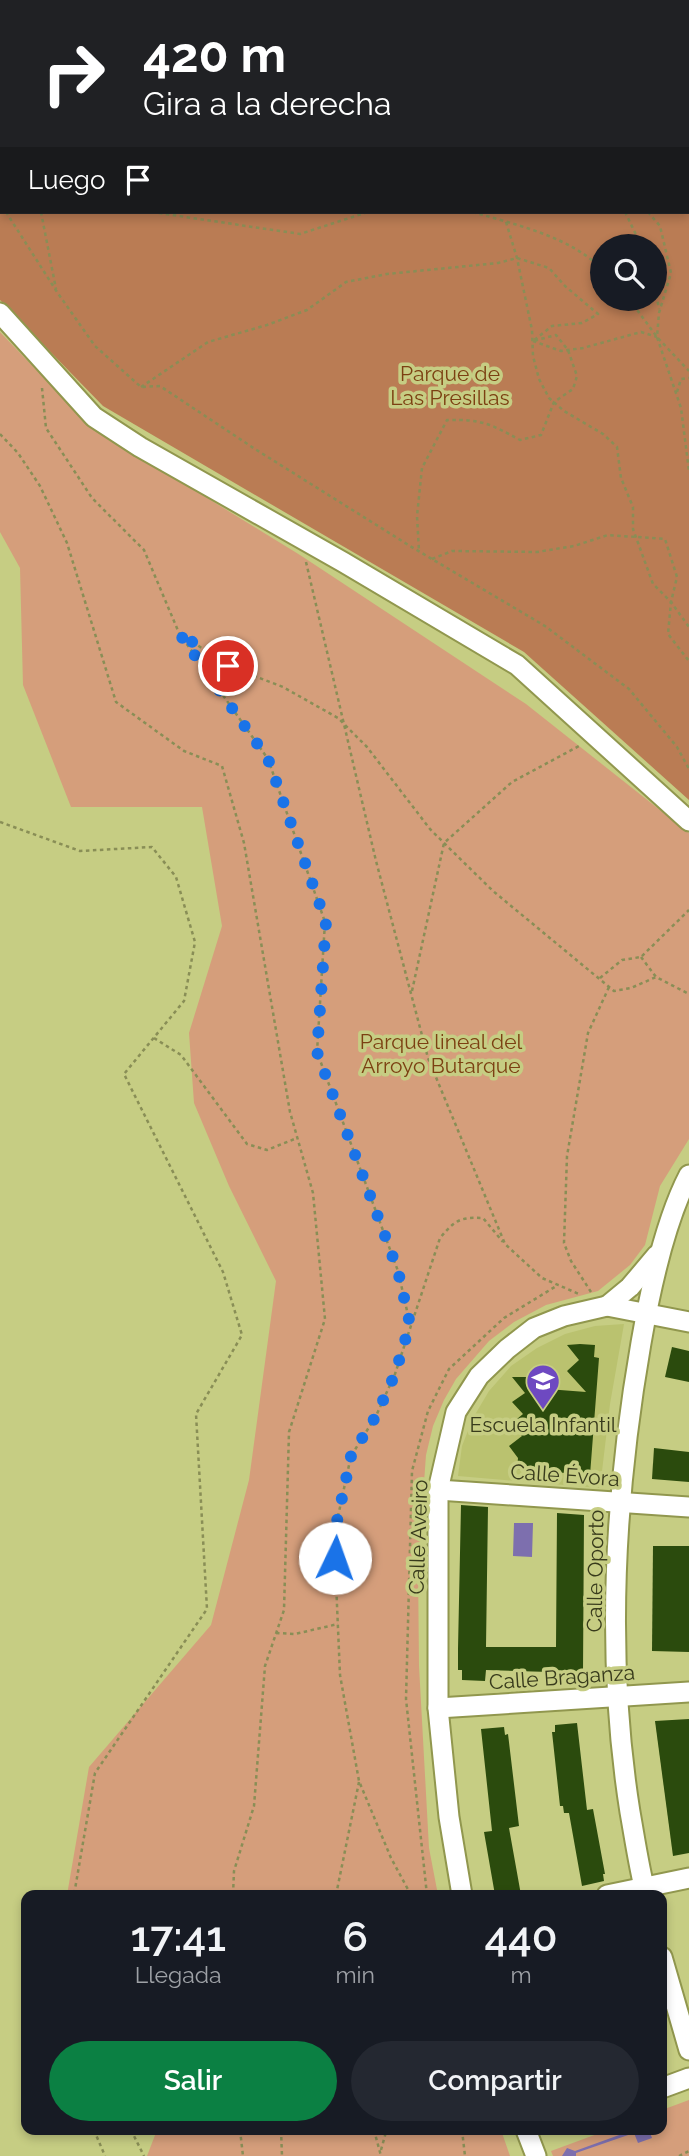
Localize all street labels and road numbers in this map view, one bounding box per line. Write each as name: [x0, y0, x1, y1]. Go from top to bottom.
street label: Calle Évora: [510, 1459, 620, 1491]
street label: Calle Aveiro: [403, 1479, 433, 1595]
street label: Calle Oporto: [581, 1509, 609, 1633]
street label: Calle Braganza: [488, 1659, 636, 1695]

